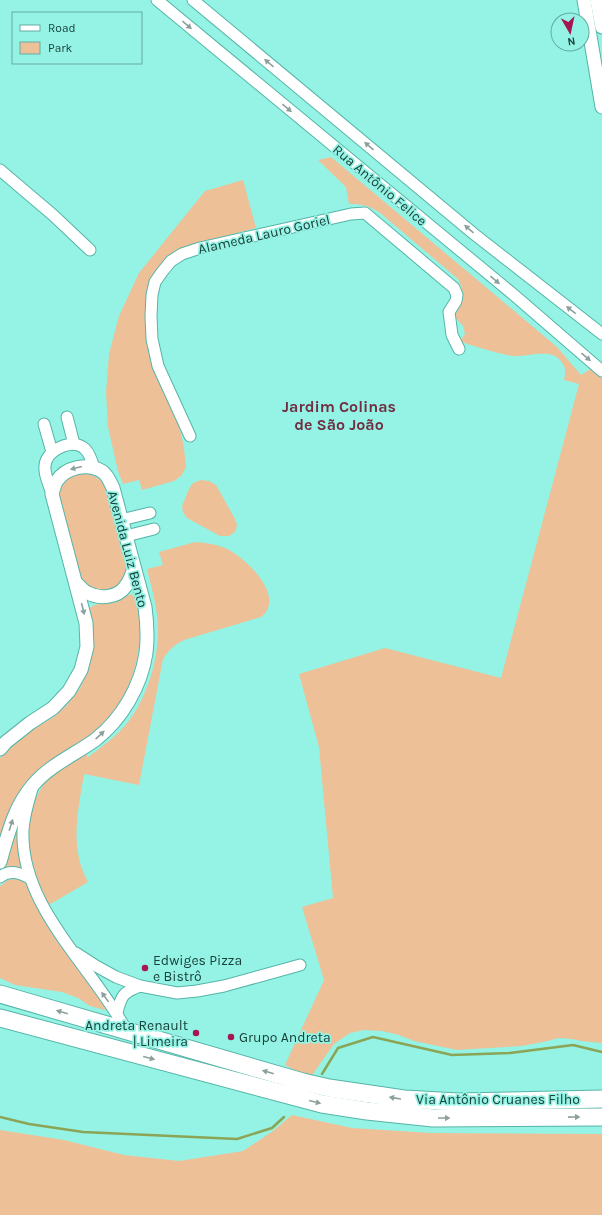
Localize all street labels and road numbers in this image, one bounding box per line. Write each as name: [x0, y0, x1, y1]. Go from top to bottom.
street label: Rua Antônio Felice: [329, 141, 430, 230]
street label: Alameda Lauro Goriel: [196, 211, 332, 258]
street label: Avenida Luiz Bento: [104, 489, 151, 609]
street label: Via Antônio Cruanes Filho: [416, 1091, 580, 1108]

